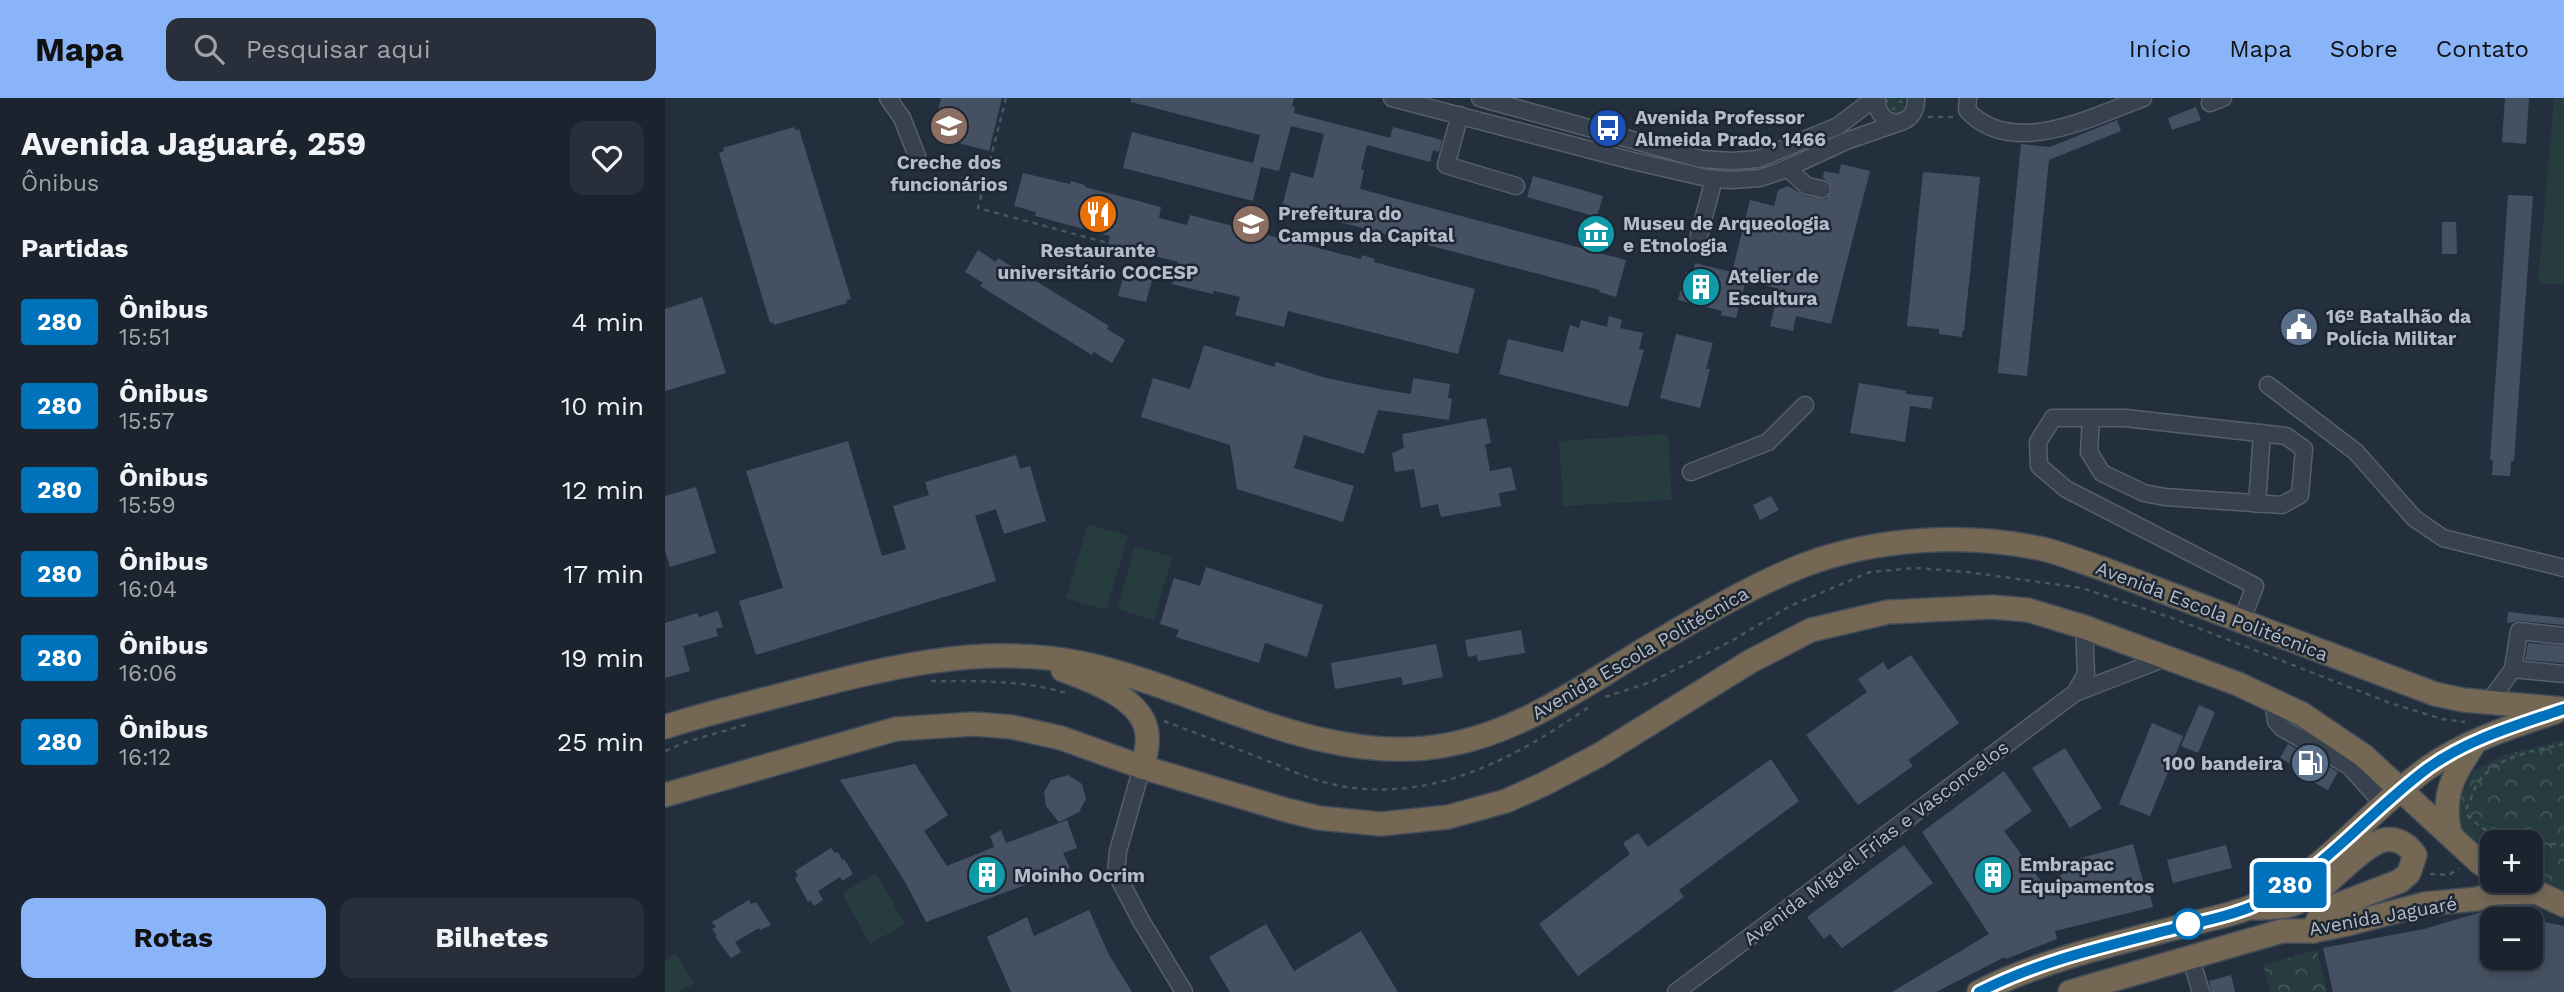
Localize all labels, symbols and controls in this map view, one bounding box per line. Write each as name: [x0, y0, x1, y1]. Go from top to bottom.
search box: [166, 18, 656, 81]
text: Mapa: [35, 30, 124, 69]
icon: search: [190, 30, 228, 68]
text: Pesquisar aqui: [246, 34, 431, 64]
text: Início: [2129, 35, 2191, 63]
text: Mapa: [2229, 35, 2292, 63]
text: Sobre: [2330, 35, 2398, 63]
text: Contato: [2436, 35, 2529, 63]
school or university icon: Creche dos funcionários: [928, 105, 970, 147]
place label: Avenida Professor Almeida Prado, 1466: [1635, 106, 1826, 151]
bus stop icon: Avenida Professor Almeida Prado, 1466: [1587, 107, 1629, 149]
button: heart: [570, 121, 644, 195]
text: Avenida Jaguaré, 259: [21, 124, 366, 163]
place label: Creche dos funcionários: [890, 151, 1008, 196]
text: Ônibus: [21, 170, 99, 197]
restaurant icon: Restaurante universitário COCESP: [1077, 193, 1119, 235]
place label: Prefeitura do Campus da Capital: [1278, 202, 1455, 247]
school or university icon: Prefeitura do Campus da Capital: [1230, 203, 1272, 245]
place label: Museu de Arqueologia e Etnologia: [1623, 212, 1830, 257]
museum icon: Museu de Arqueologia e Etnologia: [1575, 213, 1617, 255]
text: Partidas: [21, 233, 128, 263]
place label: Restaurante universitário COCESP: [997, 239, 1199, 284]
place label: Atelier de Escultura: [1728, 265, 1819, 310]
building icon: Atelier de Escultura: [1680, 266, 1722, 308]
text: Ônibus: [119, 294, 208, 324]
place label: 16º Batalhão da Polícia Militar: [2326, 305, 2471, 350]
public building icon: 16º Batalhão da Polícia Militar: [2278, 306, 2320, 348]
text: 4 min: [571, 307, 644, 337]
text: 280: [37, 308, 82, 336]
text: 15:51: [119, 324, 171, 351]
text: Ônibus: [119, 378, 208, 408]
text: 10 min: [561, 391, 644, 421]
text: 280: [37, 392, 82, 420]
text: 15:57: [119, 408, 174, 435]
text: Ônibus: [119, 462, 208, 492]
text: 12 min: [562, 475, 644, 505]
text: 280: [37, 476, 82, 504]
text: 15:59: [119, 492, 176, 519]
text: Ônibus: [119, 546, 208, 576]
street label: Avenida Escola Politécnica: [2093, 556, 2331, 666]
text: 17 min: [563, 559, 644, 589]
text: 280: [37, 560, 82, 588]
text: 16:04: [119, 576, 177, 603]
street label: Avenida Escola Politécnica: [1527, 581, 1753, 725]
text: Ônibus: [119, 630, 208, 660]
text: 19 min: [561, 643, 644, 673]
text: 280: [37, 644, 82, 672]
text: 16:06: [119, 660, 177, 687]
text: Ônibus: [119, 714, 208, 744]
text: 25 min: [557, 727, 644, 757]
text: 280: [37, 728, 82, 756]
street label: Avenida Miguel Frias e Vasconcelos: [1739, 736, 2013, 950]
fuel station icon: 100 bandeira: [2289, 742, 2331, 784]
text: 16:12: [119, 744, 171, 771]
place label: 100 bandeira: [2163, 752, 2283, 775]
map controls: [2480, 830, 2543, 970]
button: +: [2480, 830, 2543, 893]
place label: Embrapac Equipamentos: [2020, 853, 2154, 898]
building icon: Moinho Ocrim: [966, 854, 1008, 896]
building icon: Embrapac Equipamentos: [1972, 854, 2014, 896]
line badge: 280: [2250, 862, 2330, 908]
place label: Moinho Ocrim: [1014, 864, 1145, 887]
text: 280: [2268, 871, 2312, 899]
street label: Avenida Jaguaré: [2307, 892, 2459, 940]
button: Rotas: [21, 898, 326, 978]
button: Bilhetes: [340, 898, 644, 978]
button: −: [2480, 907, 2543, 970]
unlabelled marker: [2173, 909, 2203, 939]

